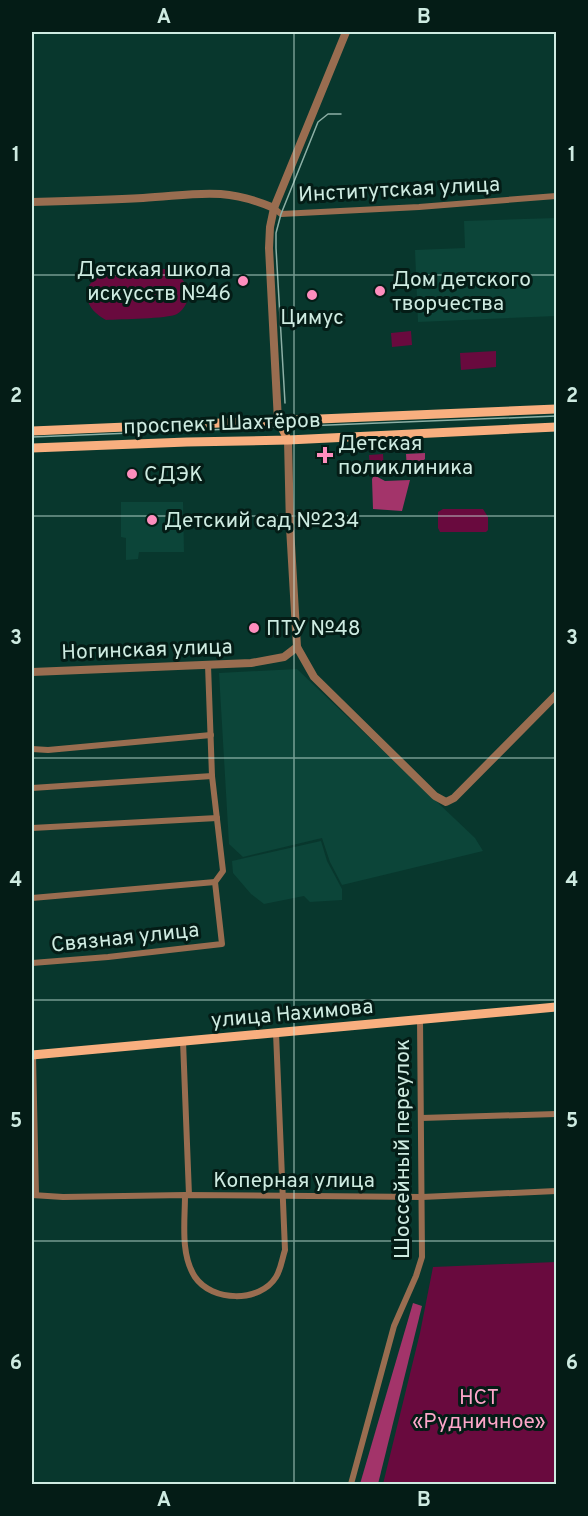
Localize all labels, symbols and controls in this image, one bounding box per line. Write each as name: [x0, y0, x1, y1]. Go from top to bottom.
text: A: [157, 5, 171, 31]
text: B: [417, 5, 431, 31]
text: 1: [12, 143, 20, 169]
text: 1: [568, 143, 576, 169]
street label: Институтская улица: [297, 172, 501, 209]
place label: Детская школа искусств №46: [77, 257, 231, 308]
place label: Дом детского творчества: [392, 267, 531, 318]
marker: Детская школа искусств №46: [236, 274, 250, 288]
marker: Дом детского творчества: [373, 284, 387, 298]
marker: Цимус: [305, 288, 319, 302]
place label: Цимус: [280, 305, 344, 332]
text: 2: [10, 384, 22, 410]
text: 2: [566, 384, 578, 410]
street label: проспект Шахтёров: [123, 408, 321, 441]
place label: Детская поликлиника: [338, 431, 473, 482]
marker: Детская поликлиника: [316, 446, 334, 464]
place label: СДЭК: [144, 462, 203, 489]
marker: СДЭК: [125, 467, 139, 481]
place label: Детский сад №234: [164, 508, 359, 535]
marker: Детский сад №234: [145, 513, 159, 527]
place label: ПТУ №48: [266, 616, 361, 643]
marker: ПТУ №48: [247, 621, 261, 635]
text: 3: [10, 626, 22, 652]
text: 3: [566, 626, 578, 652]
street label: Ногинская улица: [61, 634, 233, 667]
text: 4: [10, 868, 22, 894]
text: 4: [566, 868, 578, 894]
street label: Связная улица: [50, 917, 201, 960]
street label: улица Нахимова: [210, 994, 375, 1035]
street label: Шоссейный переулок: [390, 1039, 417, 1259]
text: 5: [10, 1109, 22, 1135]
text: 5: [566, 1109, 578, 1135]
street label: Коперная улица: [213, 1168, 375, 1195]
text: 6: [10, 1351, 22, 1377]
text: 6: [566, 1351, 578, 1377]
park label: НСТ «Рудничное»: [412, 1385, 546, 1436]
text: A: [157, 1488, 171, 1514]
text: B: [417, 1488, 431, 1514]

